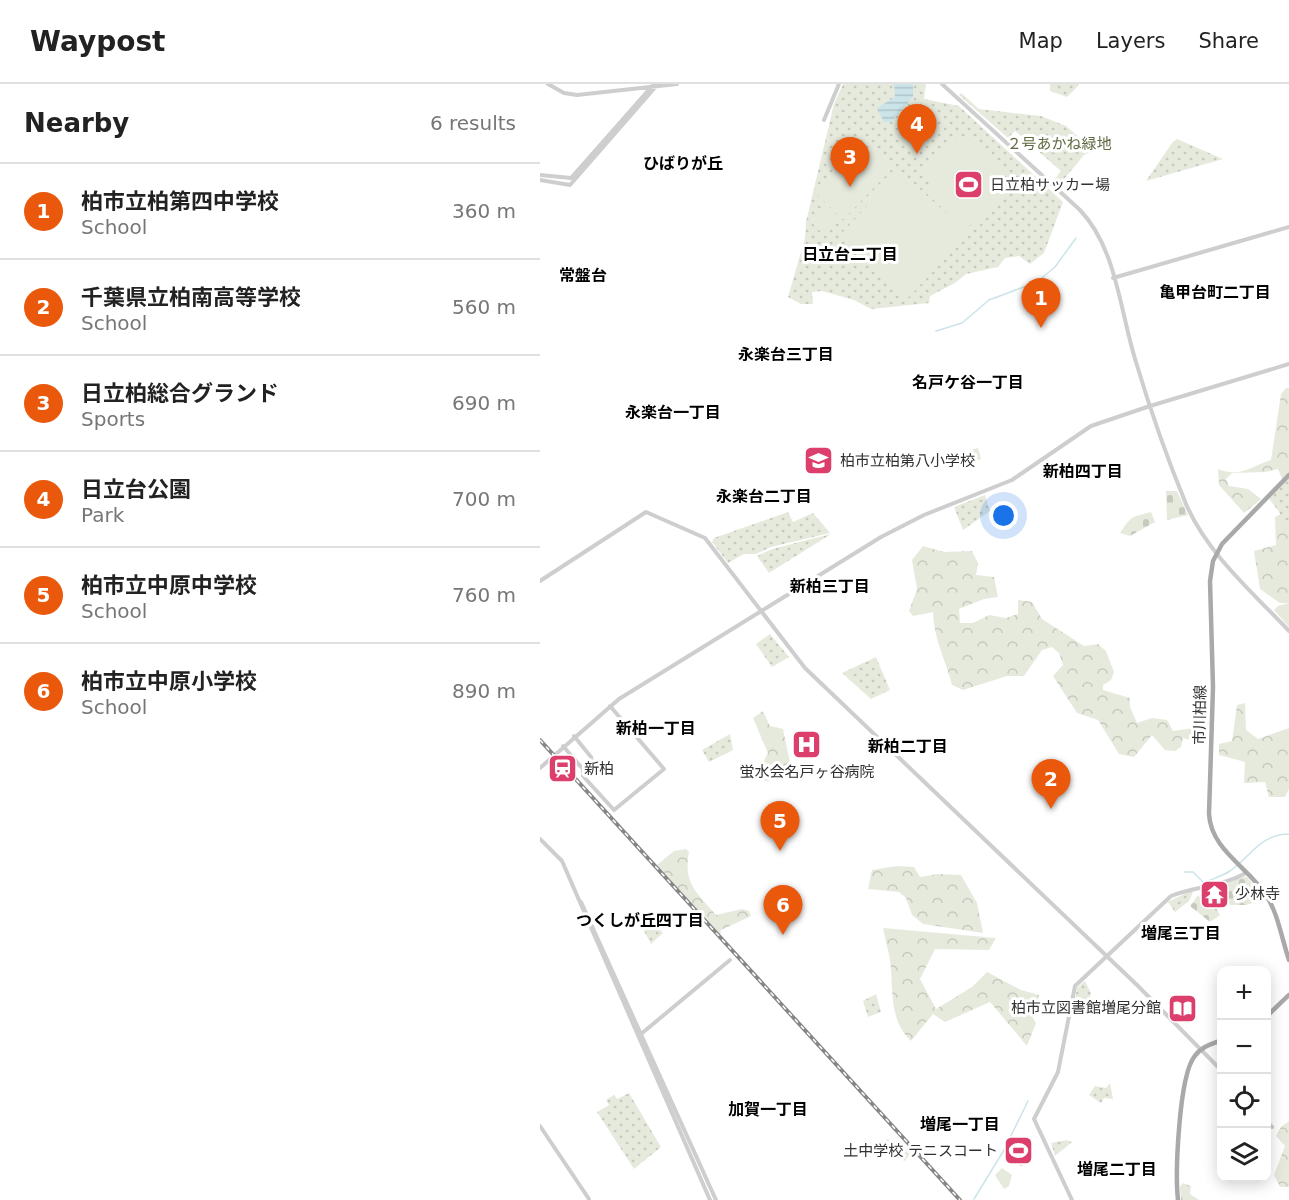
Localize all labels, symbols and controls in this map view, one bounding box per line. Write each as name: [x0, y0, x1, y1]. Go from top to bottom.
text: Waypost: [30, 25, 166, 58]
text: Map: [1019, 29, 1063, 53]
text: Layers: [1096, 29, 1165, 53]
text: Share: [1198, 29, 1259, 53]
pin: 4: [898, 104, 937, 154]
text: Nearby: [24, 108, 129, 138]
text: 6 results: [430, 111, 516, 135]
park label: ２号あかね緑地: [1006, 135, 1112, 153]
pin: 3: [830, 138, 870, 187]
district label: ひばりが丘: [643, 154, 723, 173]
sports icon: 日立柏サッカー場: [953, 169, 985, 201]
place label: 日立柏サッカー場: [990, 176, 1110, 194]
text: 柏市立柏第四中学校: [81, 189, 279, 214]
text: 1: [37, 199, 50, 223]
text: 360 m: [452, 199, 516, 223]
text: School: [81, 215, 147, 239]
district label: 日立台二丁目: [802, 245, 898, 264]
district label: 常盤台: [559, 266, 607, 285]
pin: 1: [1022, 278, 1060, 328]
district label: 亀甲台町二丁目: [1159, 283, 1271, 302]
text: 千葉県立柏南高等学校: [81, 285, 301, 310]
text: 2: [37, 295, 50, 319]
text: 560 m: [452, 295, 516, 319]
text: School: [81, 311, 147, 335]
district label: 永楽台三丁目: [738, 345, 834, 364]
district label: 名戸ケ谷一丁目: [912, 373, 1024, 392]
text: 日立柏総合グランド: [81, 381, 279, 406]
text: 3: [37, 391, 50, 415]
text: 690 m: [452, 391, 516, 415]
district label: 永楽台一丁目: [625, 403, 721, 422]
text: Sports: [81, 407, 145, 431]
school or university icon: 柏市立柏第八小学校: [803, 445, 835, 477]
place label: 柏市立柏第八小学校: [840, 452, 975, 470]
district label: 新柏四丁目: [1043, 462, 1123, 481]
text: 日立台公園: [81, 477, 191, 502]
text: 4: [37, 487, 50, 511]
text: 700 m: [452, 487, 516, 511]
district label: 永楽台二丁目: [716, 487, 812, 506]
your location: [989, 501, 1018, 530]
text: Park: [81, 503, 124, 527]
text: 柏市立中原中学校: [81, 573, 257, 598]
district label: 新柏三丁目: [790, 577, 870, 596]
text: 5: [37, 583, 50, 607]
text: 760 m: [452, 583, 516, 607]
text: School: [81, 599, 147, 623]
text: 柏市立中原小学校: [81, 669, 257, 694]
text: 6: [37, 679, 50, 703]
text: 890 m: [452, 679, 516, 703]
street label: 市川柏線: [1190, 685, 1210, 745]
text: School: [81, 695, 147, 719]
district label: 新柏一丁目: [616, 719, 696, 738]
hospital icon: 蛍水会名戸ヶ谷病院: [791, 729, 823, 761]
district label: 新柏二丁目: [868, 737, 948, 756]
station icon: 新柏: [547, 753, 579, 785]
place label: 新柏: [584, 760, 614, 778]
pin: 2: [1032, 760, 1070, 809]
place label: 蛍水会名戸ヶ谷病院: [739, 763, 875, 781]
pin: 5: [760, 802, 800, 851]
temple icon: 少林寺: [1198, 878, 1230, 910]
place label: 少林寺: [1235, 885, 1280, 903]
pin: 6: [764, 886, 802, 935]
district label: つくしが丘四丁目: [576, 911, 704, 930]
district label: 増尾三丁目: [1141, 924, 1221, 943]
map controls: [1217, 966, 1271, 1182]
button: +: [1217, 966, 1271, 1020]
library icon: 柏市立図書館増尾分館: [1166, 992, 1198, 1024]
place label: 柏市立図書館増尾分館: [1011, 999, 1161, 1017]
button: −: [1217, 1020, 1271, 1074]
button: locate: [1217, 1074, 1271, 1128]
district label: 加賀一丁目: [728, 1100, 808, 1119]
district label: 増尾一丁目: [920, 1115, 1000, 1134]
button: layers: [1217, 1128, 1271, 1182]
sports icon: 土中学校 テニスコート: [1003, 1135, 1035, 1167]
place label: 土中学校 テニスコート: [843, 1142, 998, 1160]
district label: 増尾二丁目: [1077, 1160, 1157, 1179]

